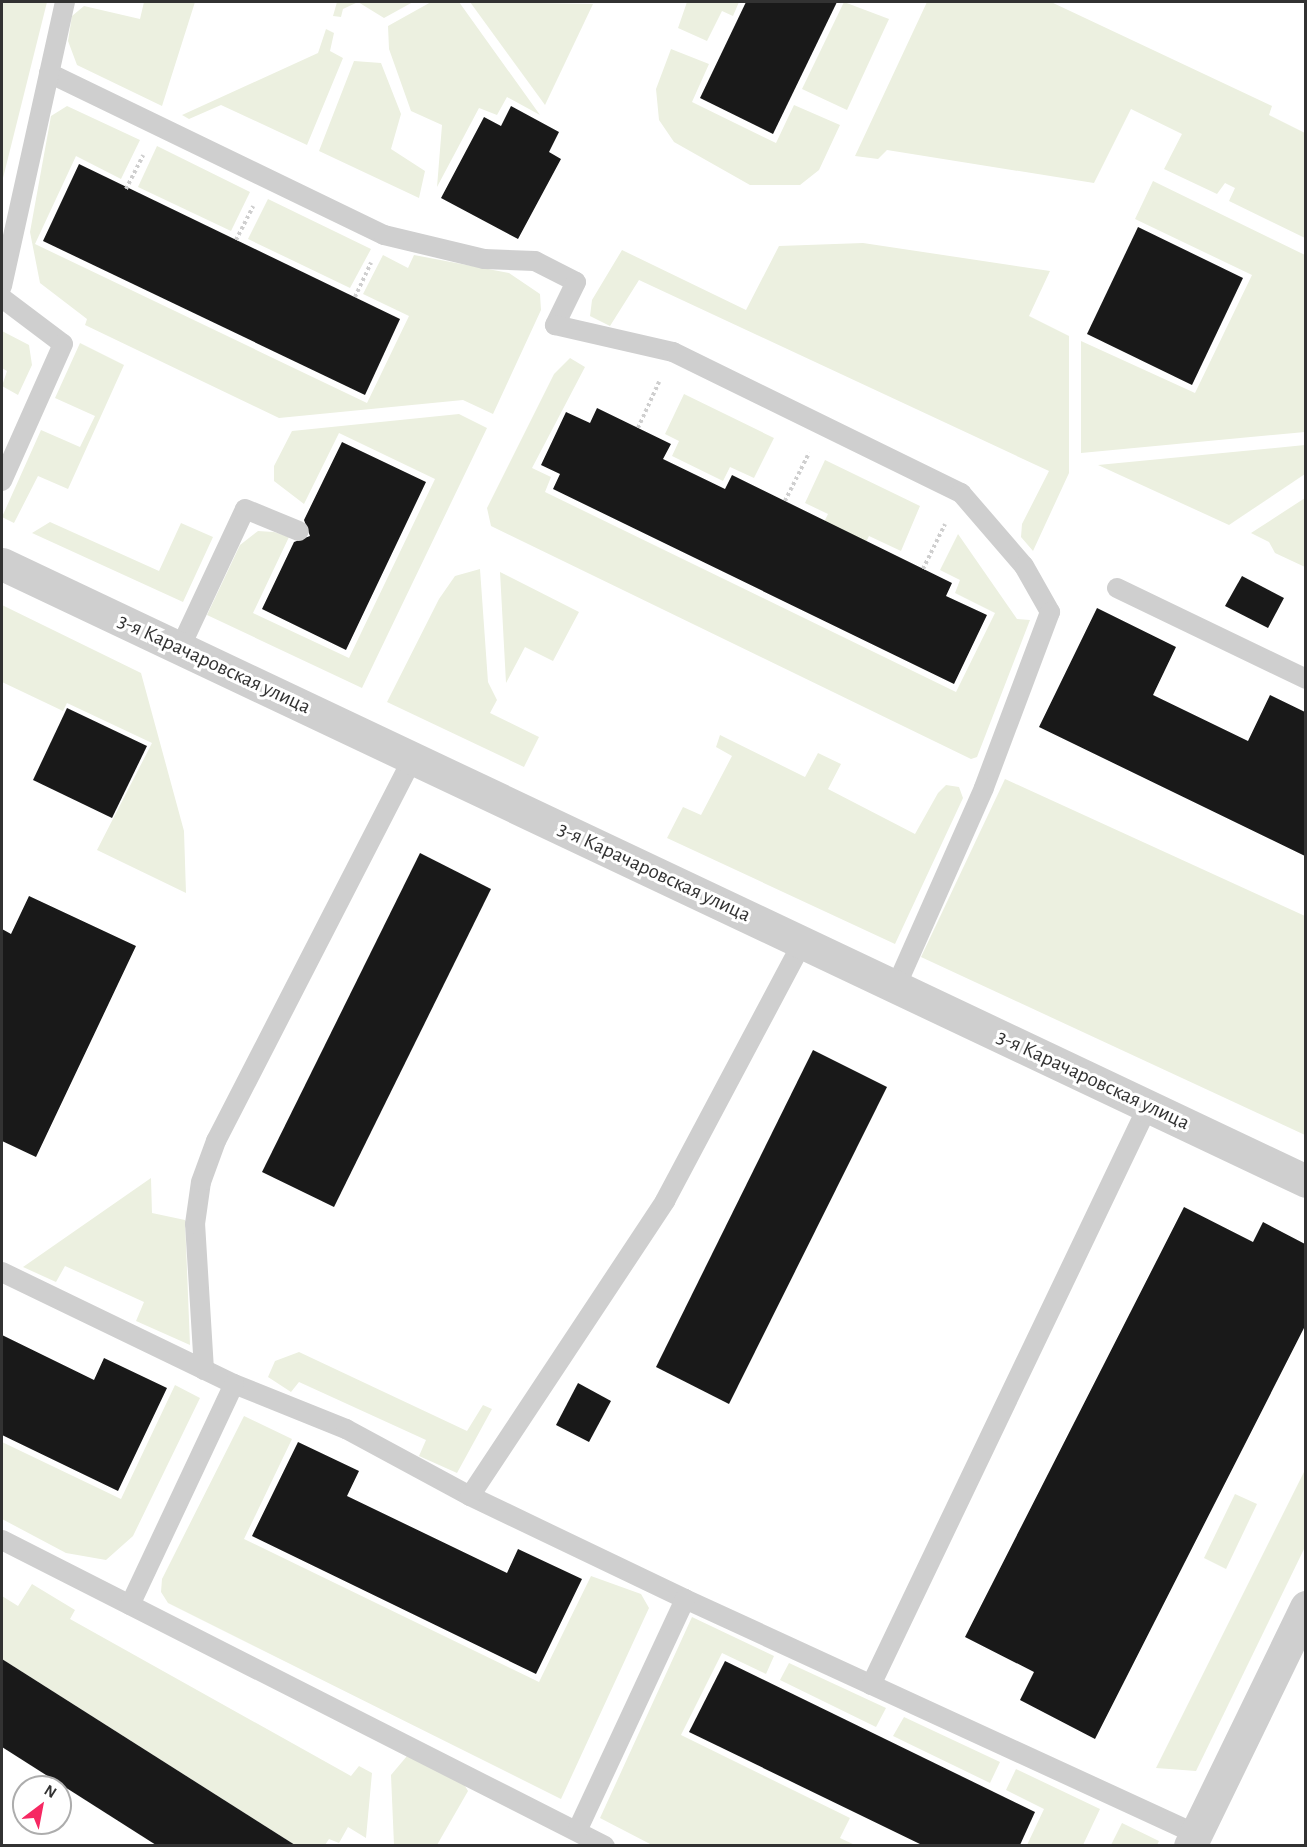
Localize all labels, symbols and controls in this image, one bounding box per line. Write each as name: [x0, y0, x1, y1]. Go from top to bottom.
street label: 3-я Карачаровская улица: [114, 608, 314, 720]
street label: 3-я Карачаровская улица: [554, 816, 754, 928]
street label: 3-я Карачаровская улица: [993, 1024, 1193, 1136]
north arrow: [12, 1775, 72, 1835]
text: N: [42, 1782, 59, 1801]

